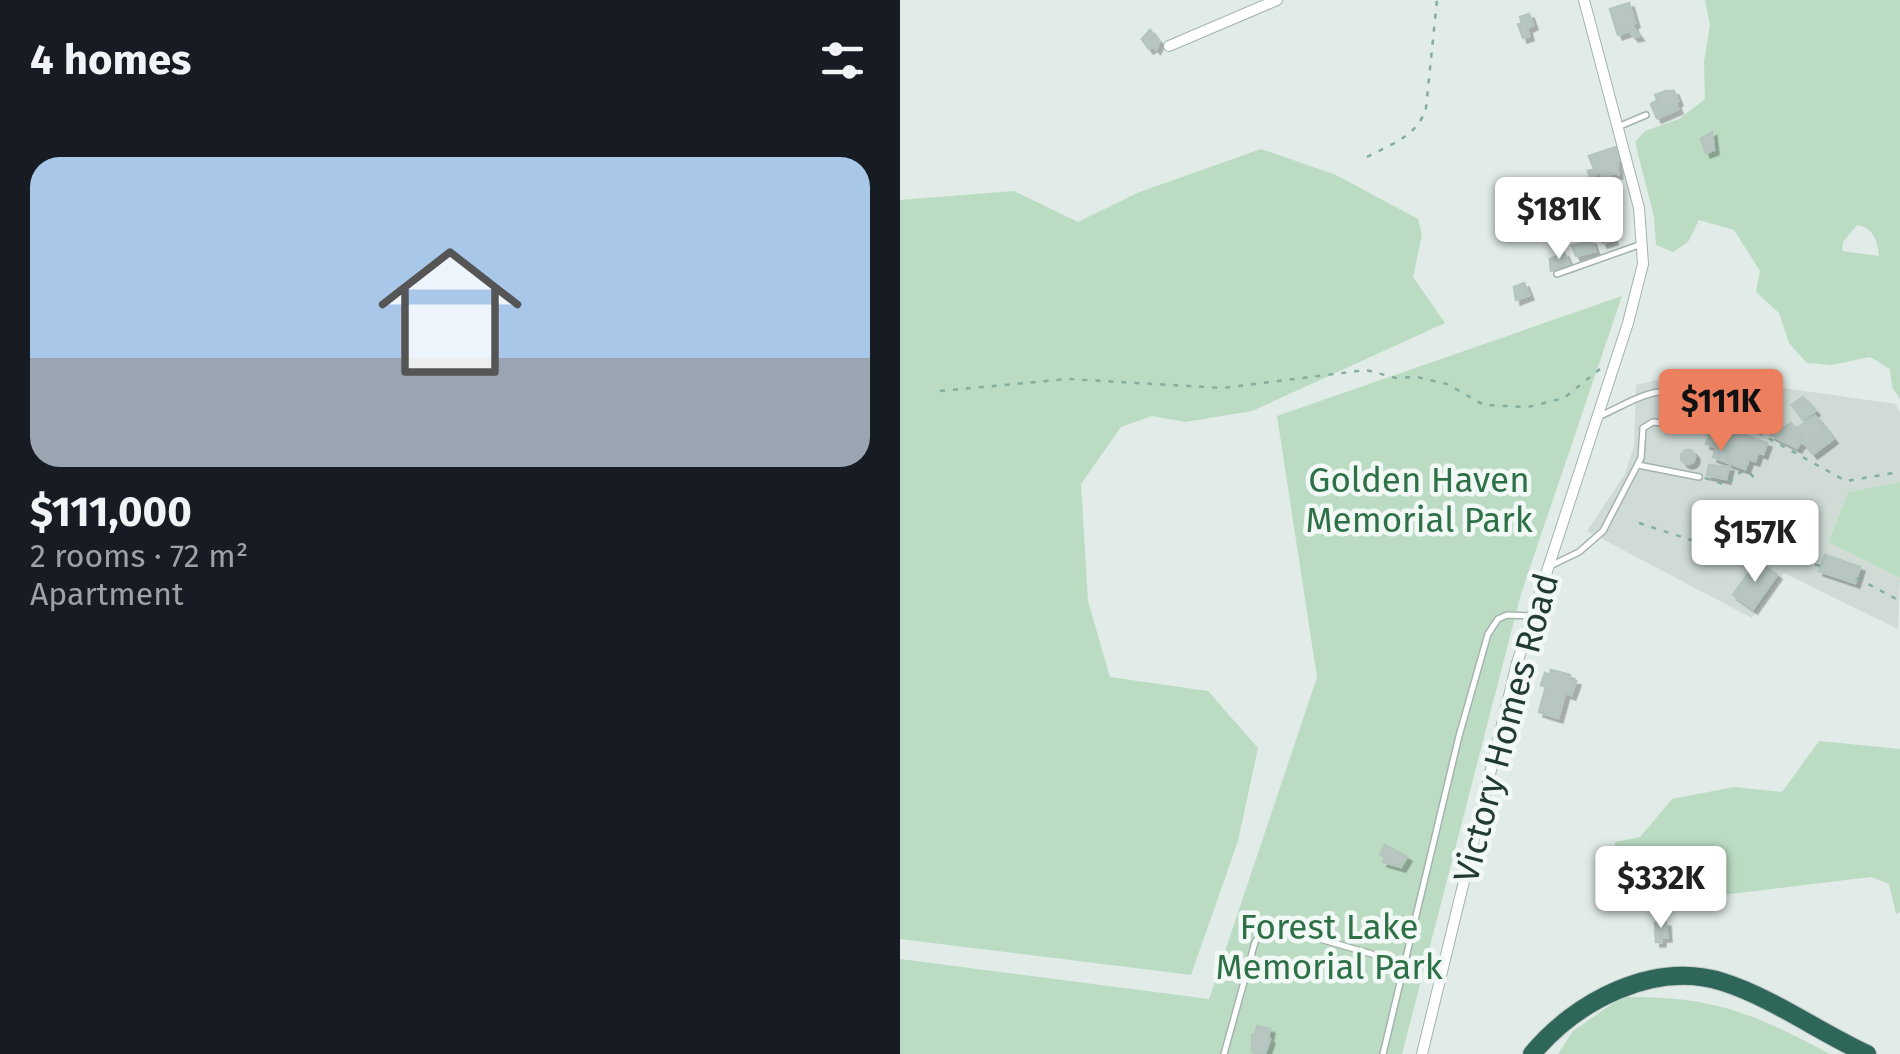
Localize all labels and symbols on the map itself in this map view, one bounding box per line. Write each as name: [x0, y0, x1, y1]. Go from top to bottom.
pin: $181K: [1489, 177, 1629, 262]
pin: $111K: [1651, 369, 1791, 454]
park label: Golden Haven Memorial Park: [1305, 459, 1533, 541]
pin: $157K: [1685, 500, 1825, 585]
street label: Victory Homes Road: [1445, 569, 1567, 887]
pin: $332K: [1591, 846, 1731, 931]
park label: Forest Lake Memorial Park: [1215, 906, 1443, 988]

